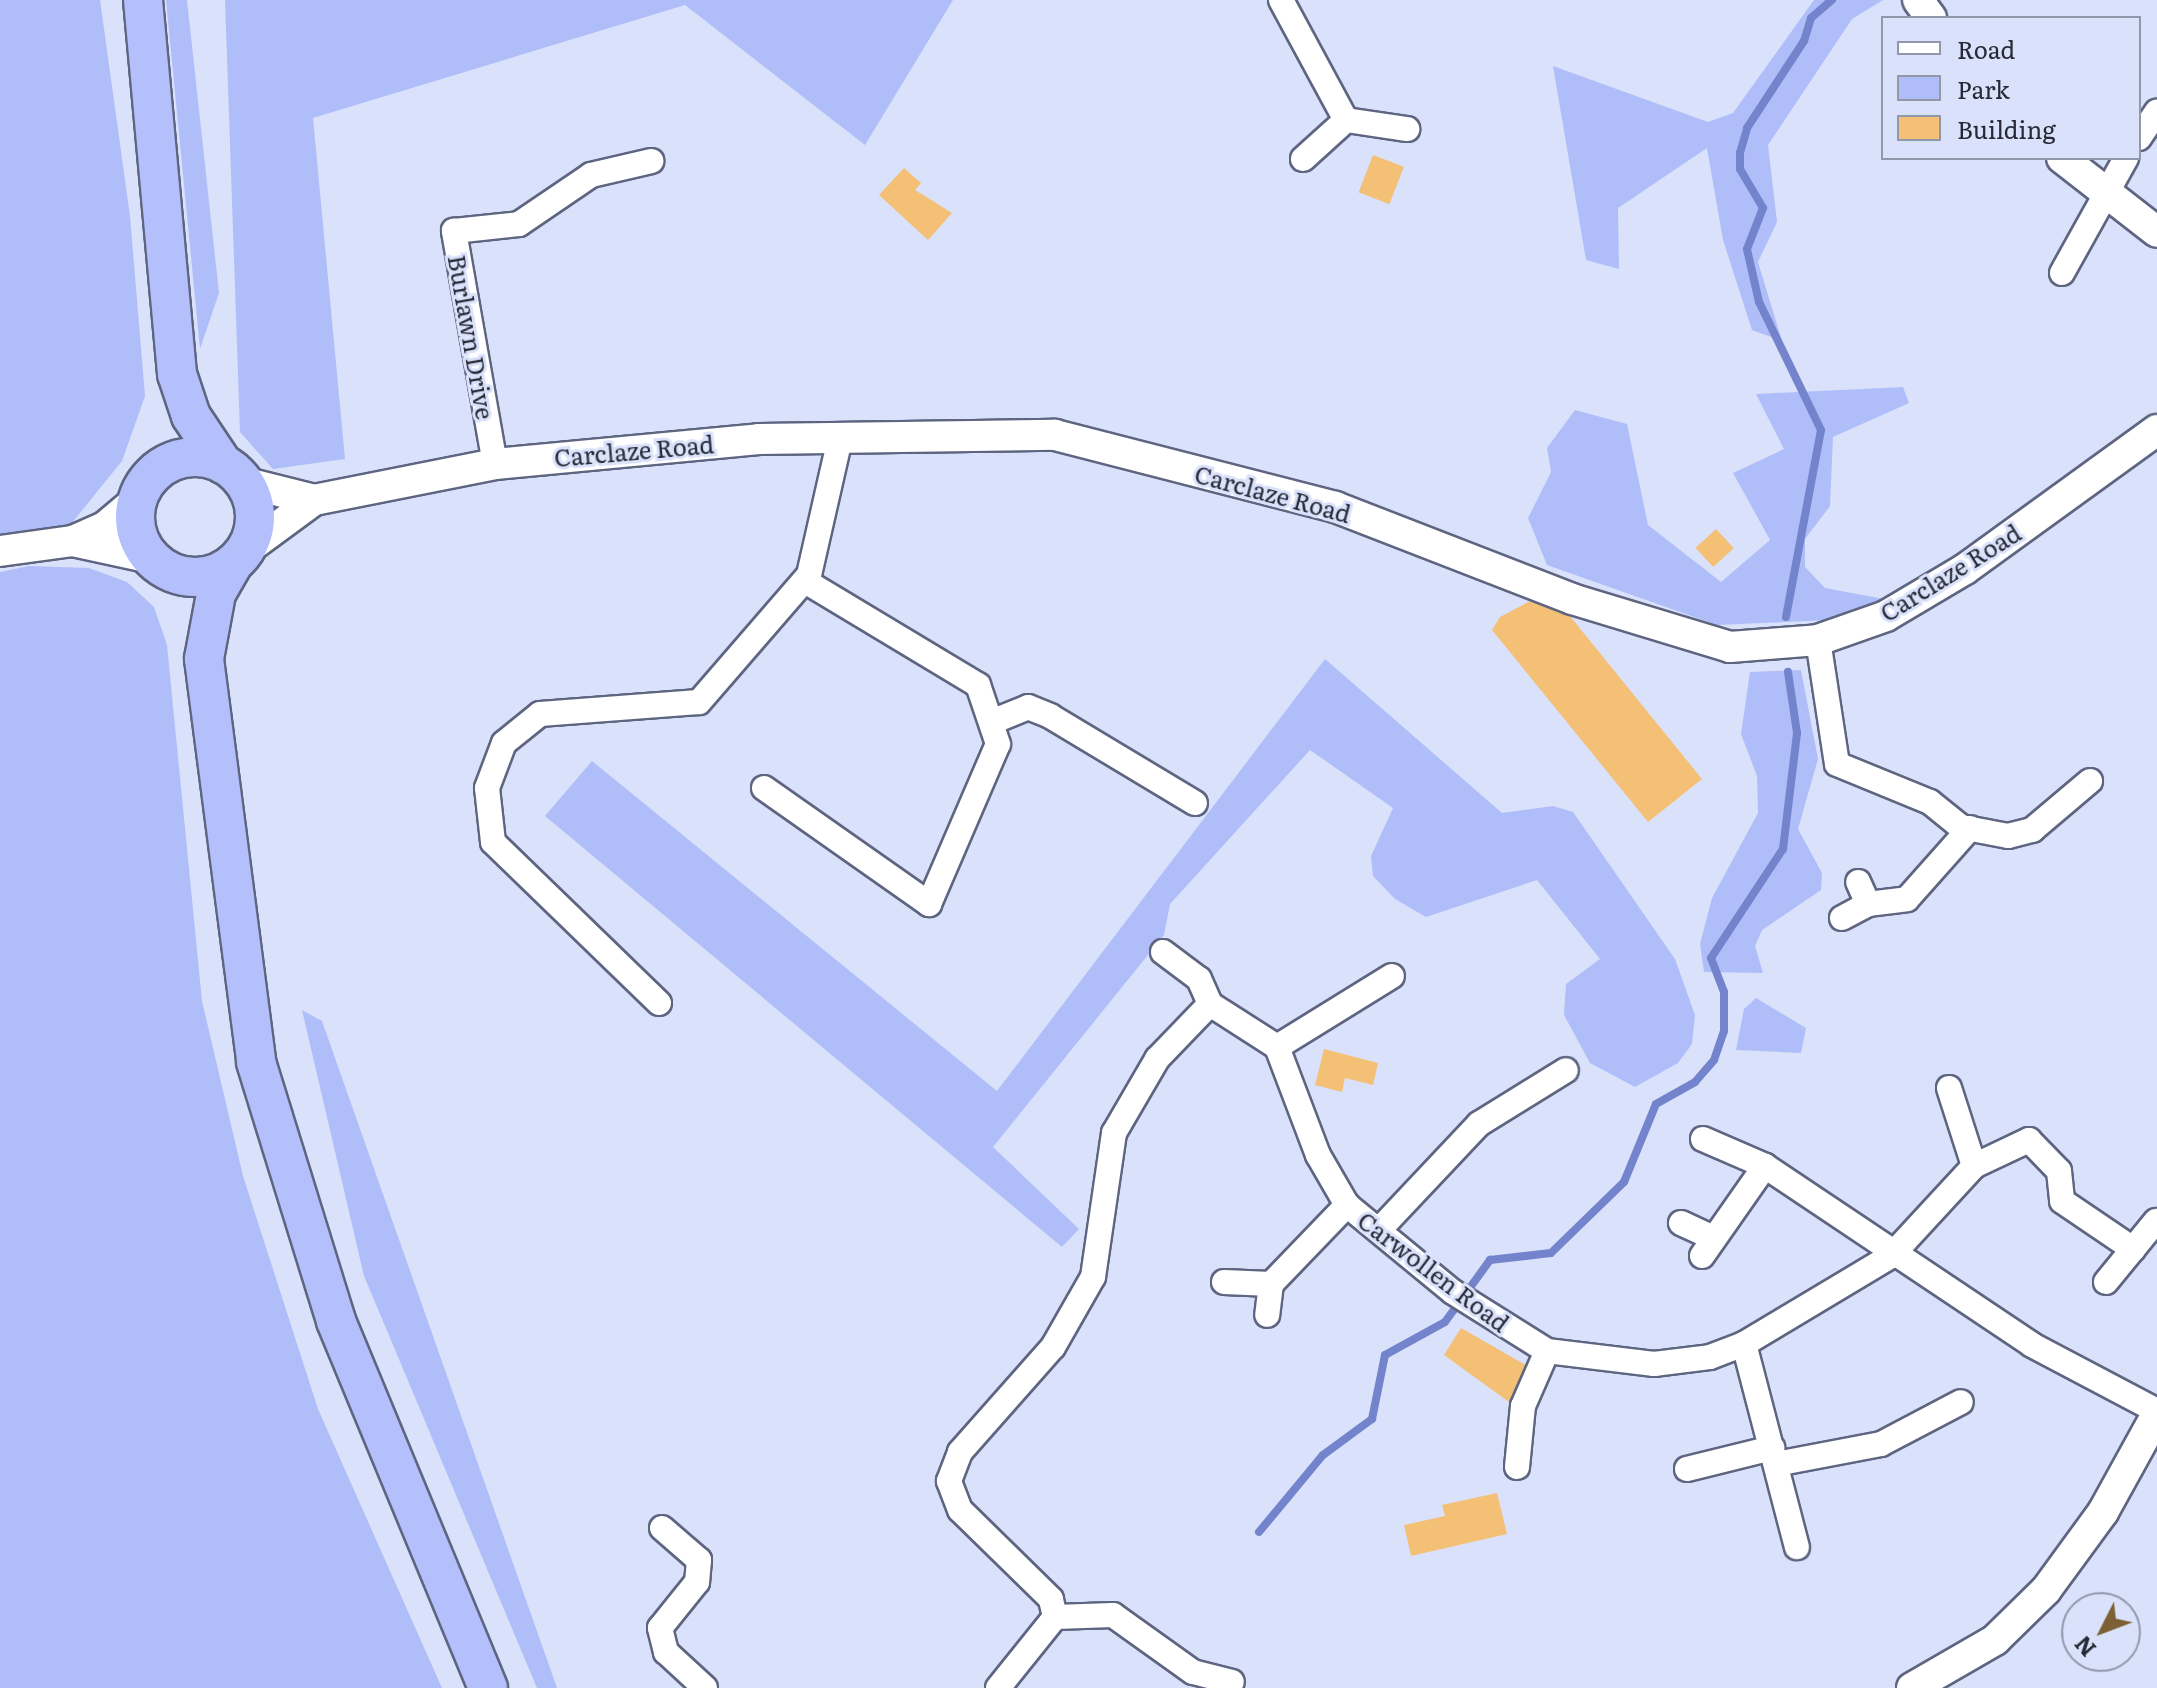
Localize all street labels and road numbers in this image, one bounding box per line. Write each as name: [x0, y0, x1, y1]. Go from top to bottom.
street label: Burlawn Drive: [443, 253, 501, 421]
street label: Carclaze Road: [553, 429, 715, 471]
street label: Carclaze Road: [1192, 458, 1354, 528]
street label: Carclaze Road: [1874, 517, 2026, 627]
street label: Carwollen Road: [1353, 1205, 1515, 1337]

